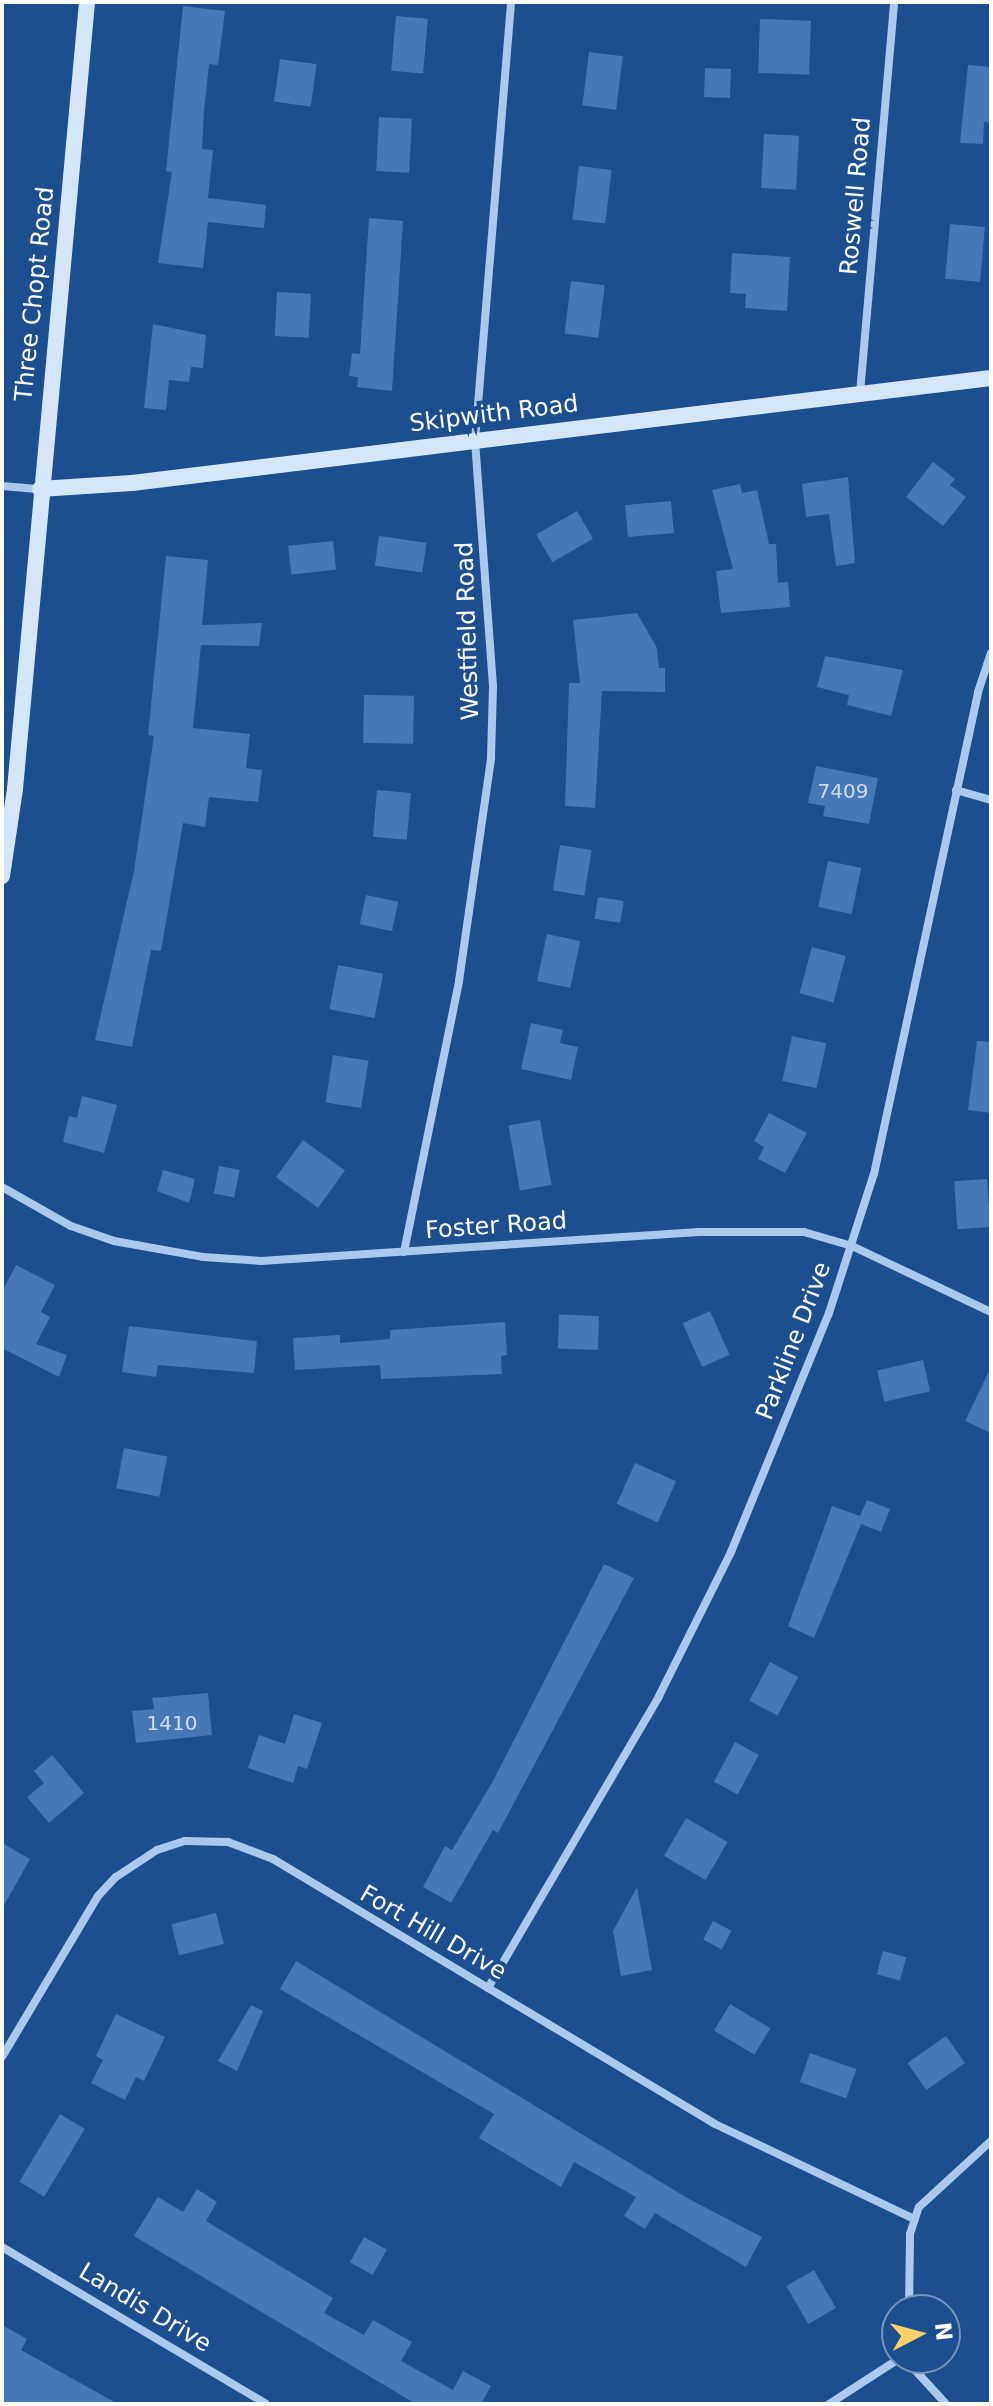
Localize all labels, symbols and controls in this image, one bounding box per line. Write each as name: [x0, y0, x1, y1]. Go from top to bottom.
street label: Roswell Road: [835, 116, 877, 276]
street label: Three Chopt Road: [9, 185, 61, 403]
street label: Skipwith Road: [408, 389, 580, 439]
street label: Westfield Road: [450, 541, 486, 721]
house number: 7409: [818, 779, 868, 803]
street label: Foster Road: [424, 1207, 568, 1245]
street label: Parkline Drive: [751, 1258, 837, 1424]
house number: 1410: [147, 1711, 197, 1735]
street label: Fort Hill Drive: [355, 1879, 511, 1987]
street label: Landis Drive: [74, 2257, 216, 2359]
north arrow: [881, 2294, 961, 2374]
text: N: [930, 2321, 957, 2342]

